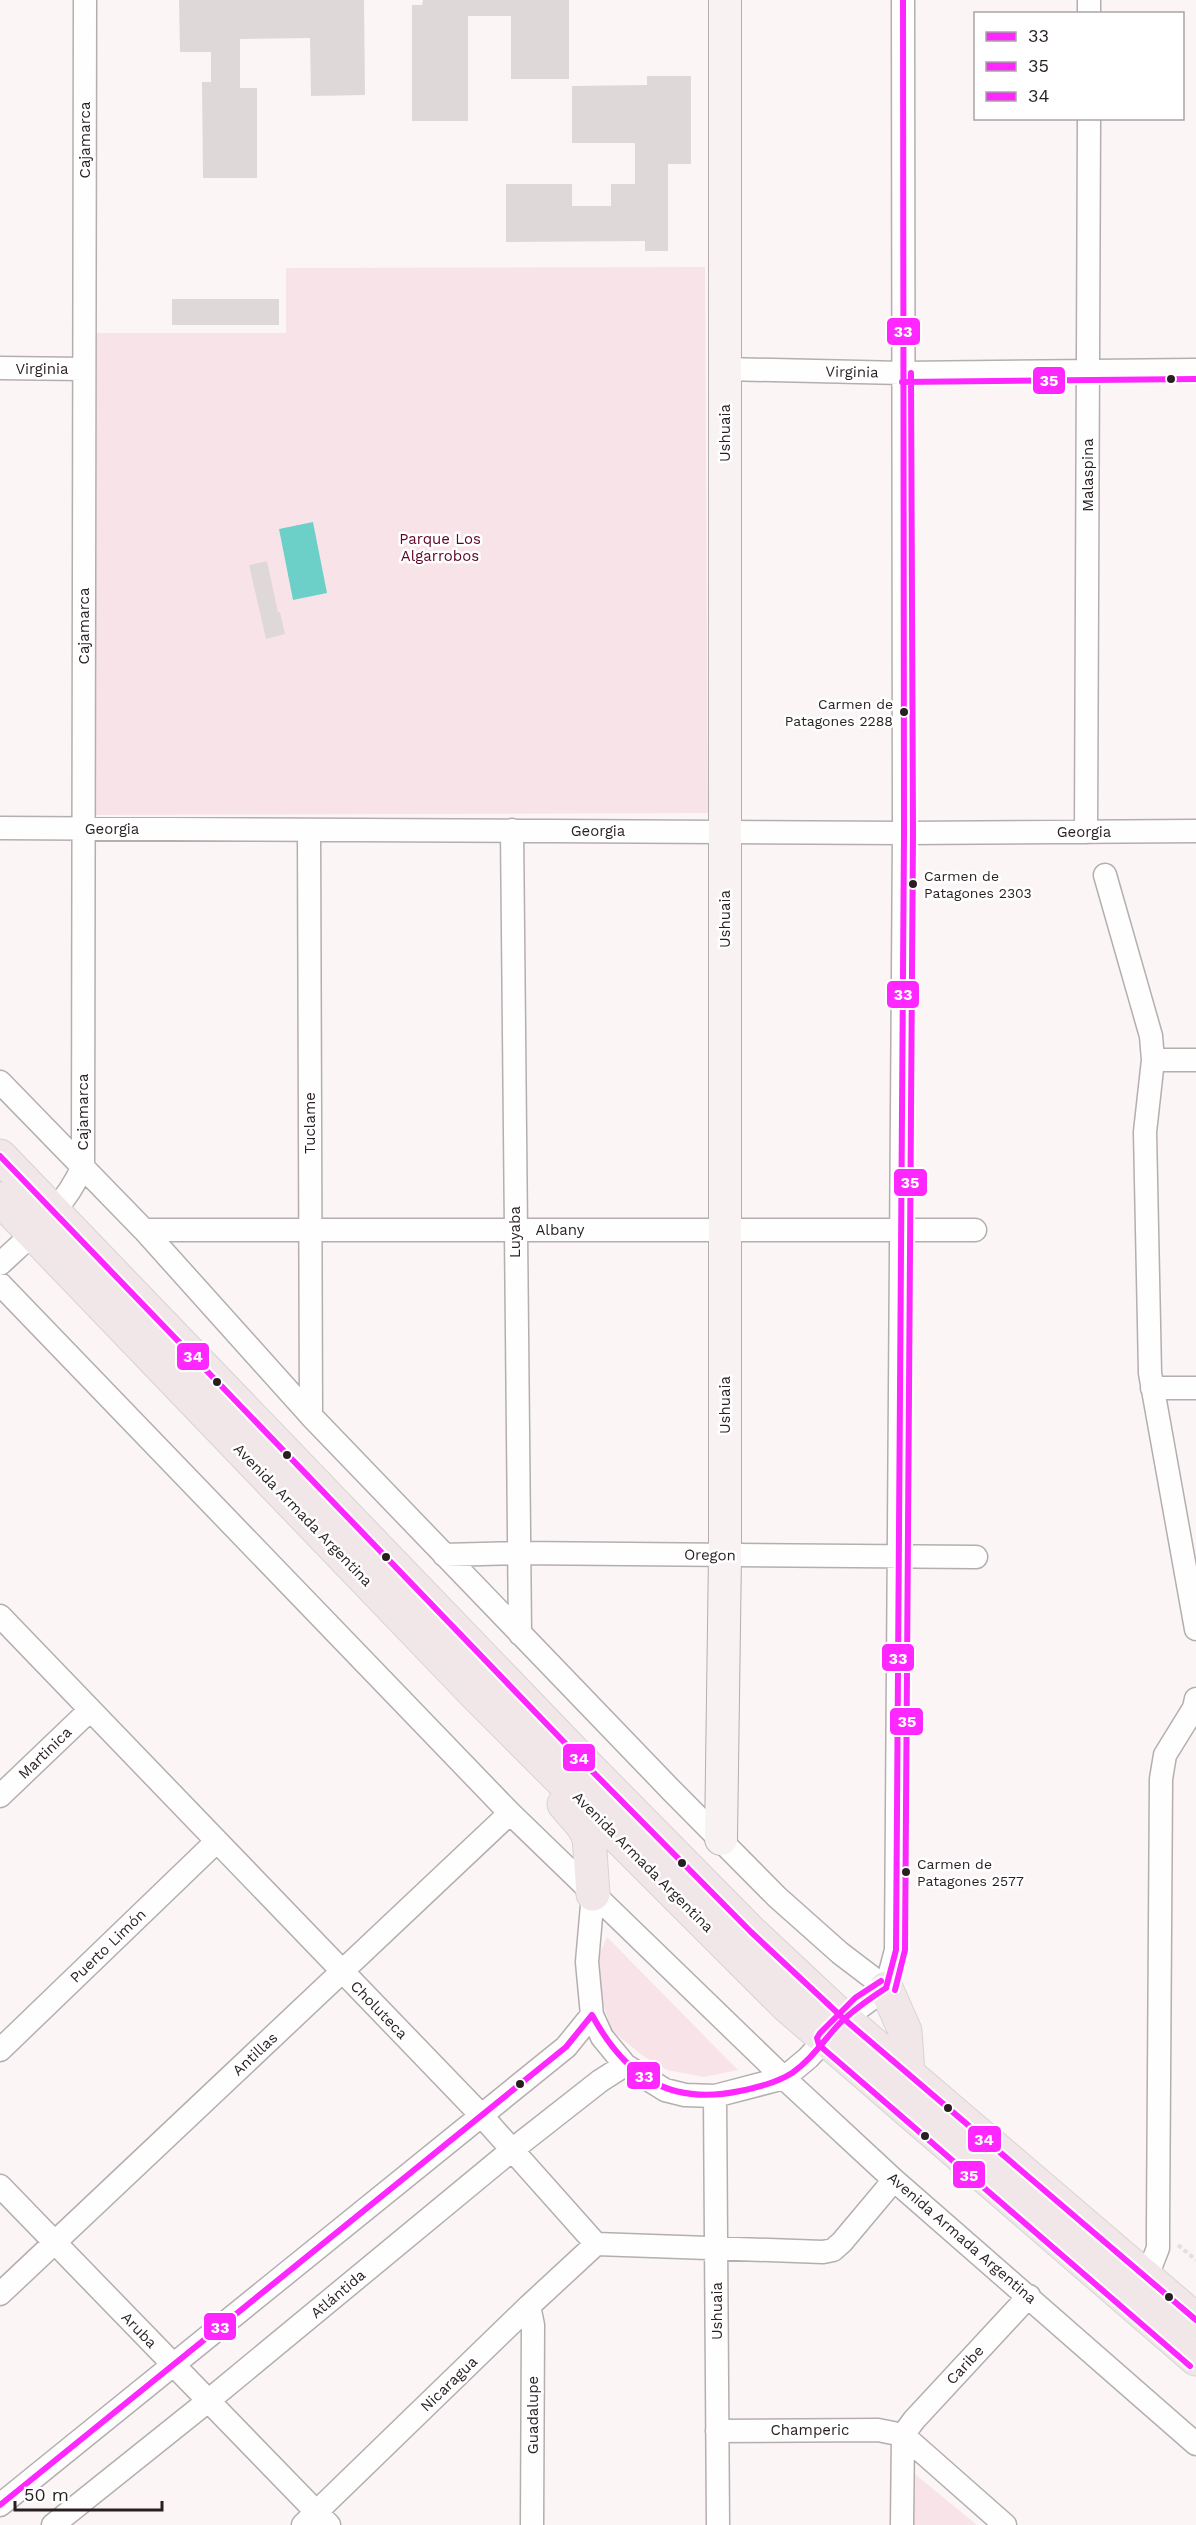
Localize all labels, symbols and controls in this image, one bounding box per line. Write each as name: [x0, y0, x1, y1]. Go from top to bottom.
legend: [974, 12, 1184, 120]
text: 33: [1028, 25, 1049, 46]
text: 35: [1028, 55, 1049, 76]
text: 34: [1028, 85, 1050, 106]
street label: Cajamarca: [76, 101, 94, 178]
line badge: 33: [886, 317, 921, 346]
text: 33: [894, 322, 912, 341]
street label: Virginia: [15, 360, 69, 378]
street label: Virginia: [825, 363, 879, 381]
line badge: 35: [1032, 366, 1066, 395]
text: 35: [1040, 371, 1058, 390]
unlabelled marker: [1165, 373, 1177, 385]
street label: Ushuaia: [716, 404, 734, 462]
street label: Malaspina: [1079, 438, 1097, 512]
park label: Parque Los Algarrobos: [399, 530, 481, 565]
street label: Cajamarca: [75, 587, 93, 664]
place label: Carmen de Patagones 2288: [785, 696, 893, 729]
marker: Carmen de Patagones 2288: [898, 706, 910, 718]
street label: Georgia: [85, 820, 140, 838]
street label: Georgia: [571, 822, 626, 840]
street label: Georgia: [1057, 823, 1112, 841]
place label: Carmen de Patagones 2303: [924, 868, 1032, 901]
marker: Carmen de Patagones 2303: [907, 878, 919, 890]
street label: Ushuaia: [716, 890, 734, 948]
line badge: 33: [886, 980, 920, 1009]
text: 33: [894, 985, 912, 1004]
street label: Cajamarca: [74, 1073, 92, 1150]
street label: Tuclame: [301, 1092, 319, 1154]
line badge: 35: [893, 1168, 928, 1197]
text: 35: [901, 1173, 919, 1192]
street label: Luyaba: [506, 1205, 524, 1258]
street label: Albany: [535, 1221, 585, 1239]
line badge: 34: [176, 1342, 210, 1371]
text: 34: [183, 1347, 203, 1366]
unlabelled marker: [211, 1376, 223, 1388]
street label: Ushuaia: [716, 1376, 734, 1434]
street label: Avenida Armada Argentina: [230, 1440, 376, 1591]
unlabelled marker: [281, 1449, 293, 1461]
street label: Oregon: [684, 1546, 736, 1564]
unlabelled marker: [380, 1551, 392, 1563]
line badge: 33: [881, 1643, 915, 1672]
text: 33: [889, 1649, 907, 1668]
line badge: 35: [889, 1707, 924, 1736]
text: 35: [898, 1712, 916, 1731]
street label: Martinica: [15, 1723, 76, 1783]
line badge: 34: [562, 1743, 596, 1772]
text: 34: [569, 1749, 589, 1768]
street label: Avenida Armada Argentina: [569, 1788, 717, 1936]
place label: Carmen de Patagones 2577: [917, 1856, 1024, 1889]
unlabelled marker: [676, 1857, 688, 1869]
marker: Carmen de Patagones 2577: [900, 1866, 912, 1878]
street label: Puerto Limón: [66, 1905, 150, 1987]
street label: Choluteca: [347, 1977, 412, 2043]
street label: Antillas: [229, 2029, 281, 2079]
line badge: 33: [626, 2061, 661, 2090]
text: 33: [635, 2067, 653, 2086]
unlabelled marker: [514, 2078, 526, 2090]
unlabelled marker: [942, 2102, 954, 2114]
line badge: 34: [967, 2125, 1002, 2153]
unlabelled marker: [919, 2130, 931, 2142]
text: 34: [974, 2130, 994, 2149]
line badge: 35: [952, 2160, 986, 2189]
text: 35: [960, 2166, 978, 2185]
street label: Avenida Armada Argentina: [884, 2168, 1041, 2308]
street label: Atlántida: [307, 2266, 369, 2322]
street label: Ushuaia: [708, 2282, 726, 2340]
unlabelled marker: [1163, 2291, 1175, 2303]
street label: Aruba: [118, 2308, 161, 2352]
line badge: 33: [203, 2312, 237, 2341]
text: 33: [211, 2318, 229, 2337]
street label: Caribe: [942, 2342, 988, 2388]
street label: Nicaragua: [417, 2352, 482, 2415]
street label: Guadalupe: [524, 2376, 542, 2454]
street label: Champeric: [771, 2421, 849, 2439]
scale bar: [15, 2474, 162, 2512]
text: 50 m: [24, 2484, 69, 2505]

